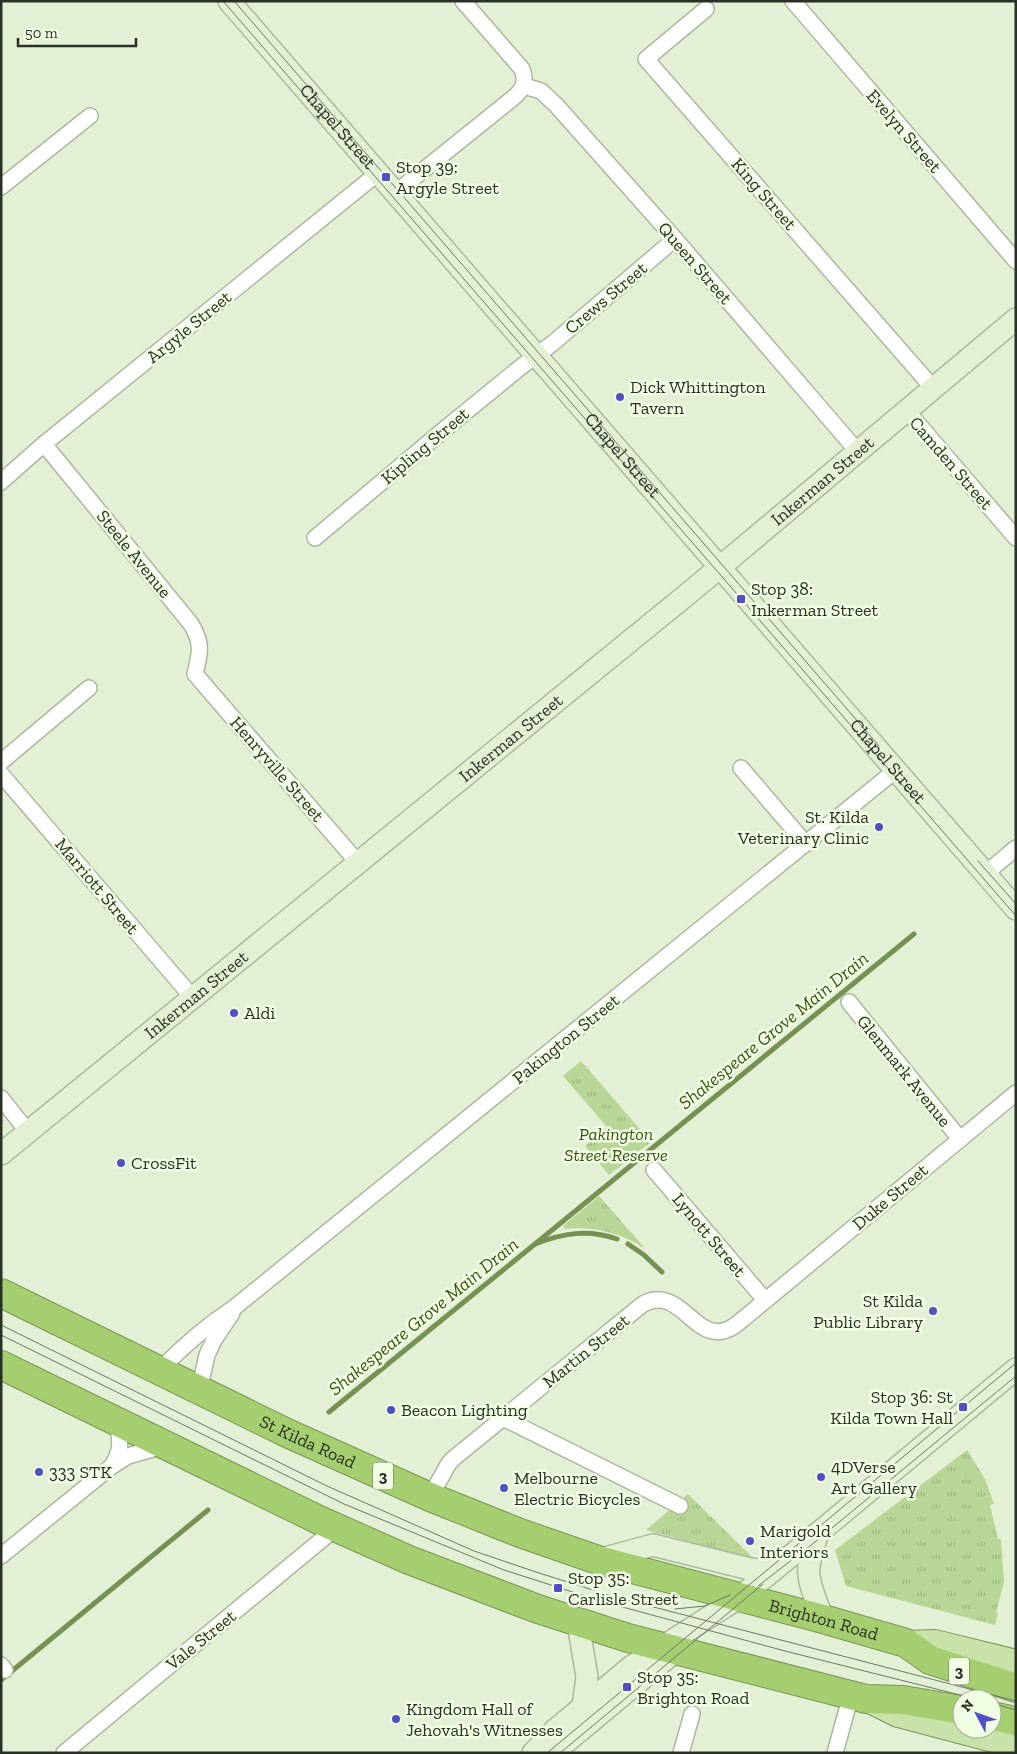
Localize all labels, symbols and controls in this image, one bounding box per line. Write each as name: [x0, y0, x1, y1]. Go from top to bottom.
scale bar: [18, 15, 135, 47]
text: 50 m: [25, 24, 58, 42]
street label: Chapel Street: [295, 79, 381, 174]
street label: Evelyn Street: [862, 85, 946, 178]
street label: King Street: [727, 153, 801, 235]
place label: Stop 39: Argyle Street: [396, 156, 499, 199]
marker: Stop 39: Argyle Street: [380, 171, 392, 183]
street label: Queen Street: [653, 217, 737, 309]
street label: Crews Street: [560, 257, 652, 339]
street label: Argyle Street: [142, 286, 236, 368]
place label: Dick Whittington Tavern: [630, 376, 766, 419]
marker: Dick Whittington Tavern: [614, 391, 626, 403]
street label: Kipling Street: [377, 403, 474, 489]
street label: Chapel Street: [580, 408, 666, 502]
street label: Camden Street: [905, 412, 998, 514]
street label: Inkerman Street: [767, 432, 879, 530]
street label: Steele Avenue: [92, 505, 176, 603]
place label: Stop 38: Inkerman Street: [751, 578, 879, 621]
marker: Stop 38: Inkerman Street: [735, 593, 747, 605]
street label: Inkerman Street: [455, 689, 567, 787]
street label: Henryville Street: [225, 712, 329, 826]
street label: Chapel Street: [845, 714, 931, 808]
place label: St. Kilda Veterinary Clinic: [737, 806, 869, 849]
marker: St. Kilda Veterinary Clinic: [873, 821, 885, 833]
street label: Marriott Street: [50, 833, 144, 939]
street label: Inkerman Street: [140, 946, 253, 1044]
water label: Shakespeare Grove Main Drain: [674, 947, 873, 1114]
street label: Pakington Street: [508, 989, 624, 1089]
place label: Aldi: [244, 1002, 275, 1024]
marker: Aldi: [228, 1007, 240, 1019]
street label: Glenmark Avenue: [852, 1011, 956, 1131]
park label: Pakington Street Reserve: [564, 1123, 668, 1166]
place label: CrossFit: [131, 1152, 197, 1174]
marker: CrossFit: [115, 1157, 127, 1169]
street label: Duke Street: [848, 1159, 932, 1235]
street label: Lynott Street: [668, 1189, 751, 1282]
water label: Shakespeare Grove Main Drain: [324, 1233, 523, 1400]
place label: St Kilda Public Library: [813, 1290, 924, 1333]
marker: St Kilda Public Library: [927, 1305, 939, 1317]
street label: Martin Street: [538, 1309, 634, 1393]
place label: Stop 36: St Kilda Town Hall: [830, 1386, 953, 1429]
place label: Beacon Lighting: [401, 1399, 528, 1421]
marker: Stop 36: St Kilda Town Hall: [957, 1401, 969, 1413]
marker: Beacon Lighting: [385, 1404, 397, 1416]
street label: St Kilda Road: [256, 1410, 359, 1473]
place label: 4DVerse Art Gallery: [831, 1456, 918, 1499]
place label: 333 STK: [49, 1461, 112, 1483]
road number: 3: [373, 1462, 393, 1490]
marker: 333 STK: [33, 1466, 45, 1478]
place label: Melbourne Electric Bicycles: [514, 1467, 641, 1510]
marker: 4DVerse Art Gallery: [815, 1471, 827, 1483]
marker: Melbourne Electric Bicycles: [498, 1482, 510, 1494]
place label: Marigold Interiors: [760, 1520, 831, 1563]
marker: Marigold Interiors: [744, 1535, 756, 1547]
place label: Stop 35: Carlisle Street: [568, 1567, 679, 1610]
marker: Stop 35: Carlisle Street: [552, 1582, 564, 1594]
street label: Brighton Road: [767, 1594, 881, 1645]
street label: Vale Street: [161, 1605, 241, 1676]
road number: 3: [949, 1658, 969, 1684]
place label: Stop 35: Brighton Road: [637, 1666, 750, 1709]
marker: Stop 35: Brighton Road: [621, 1681, 633, 1693]
north arrow: [952, 1689, 1002, 1739]
text: N: [958, 1696, 978, 1715]
place label: Kingdom Hall of Jehovah's Witnesses: [406, 1698, 563, 1741]
marker: Kingdom Hall of Jehovah's Witnesses: [390, 1713, 402, 1725]

